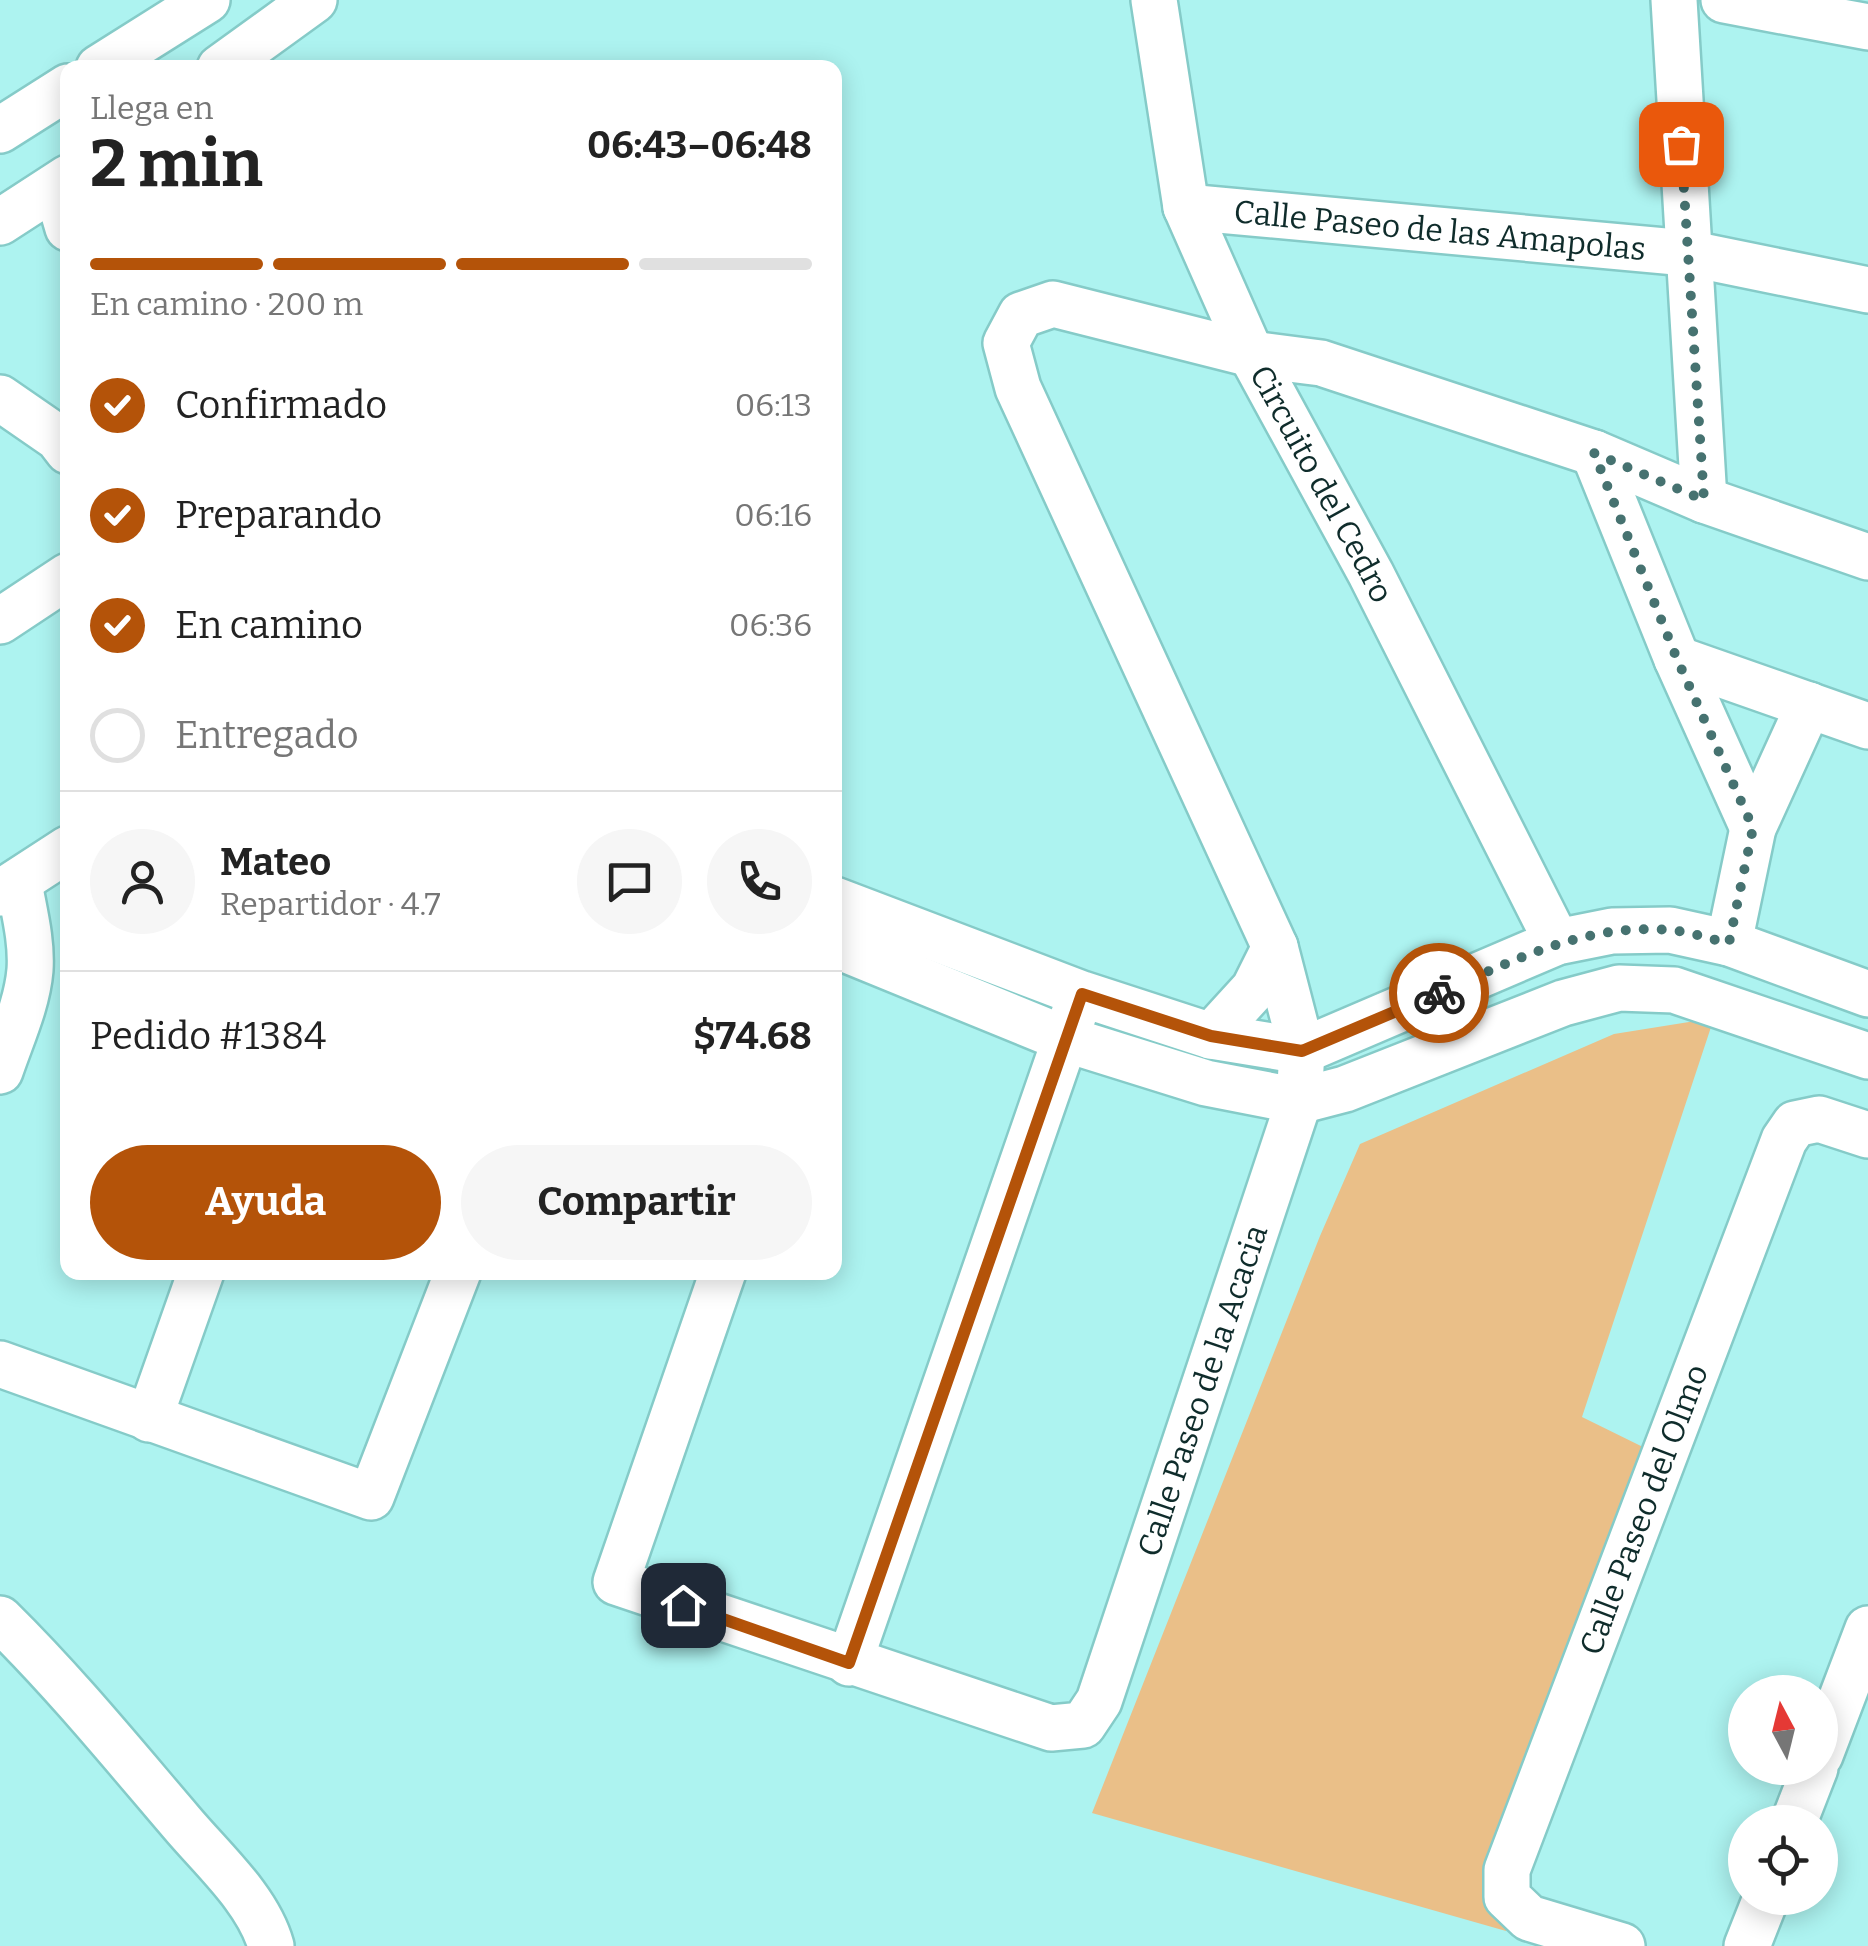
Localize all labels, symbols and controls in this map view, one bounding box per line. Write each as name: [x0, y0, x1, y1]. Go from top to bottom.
text: Llega en: [90, 89, 214, 127]
pin: [1639, 102, 1724, 187]
icon: bag: [1654, 117, 1709, 172]
text: 06:43–06:48: [587, 122, 812, 168]
text: 2 min: [90, 125, 263, 203]
street label: Calle Paseo de las Amapolas: [1232, 192, 1648, 268]
text: En camino · 200 m: [90, 285, 363, 323]
street label: Circuito del Cedro: [1242, 359, 1401, 609]
icon: check: [90, 378, 145, 433]
text: Confirmado: [175, 382, 387, 428]
text: 06:13: [735, 386, 812, 424]
icon: check: [90, 488, 145, 543]
text: Preparando: [175, 492, 382, 538]
text: 06:16: [734, 496, 812, 534]
icon: check: [90, 598, 145, 653]
text: En camino: [175, 602, 363, 648]
text: 06:36: [729, 606, 812, 644]
text: Entregado: [175, 712, 359, 758]
button: person: [90, 829, 195, 934]
button: chat: [577, 829, 682, 934]
button: phone: [707, 829, 812, 934]
text: Mateo: [220, 839, 331, 885]
text: Repartidor · 4.7: [220, 885, 441, 923]
courier: [1389, 943, 1489, 1043]
icon: bike: [1412, 966, 1467, 1021]
text: Pedido #1384: [90, 1013, 326, 1059]
text: $74.68: [693, 1013, 812, 1059]
button: Ayuda: [90, 1145, 441, 1260]
button: Compartir: [461, 1145, 812, 1260]
street label: Calle Paseo de la Acacia: [1130, 1220, 1275, 1561]
street label: Calle Paseo del Olmo: [1571, 1359, 1716, 1660]
pin: [641, 1563, 726, 1648]
icon: home: [656, 1578, 711, 1633]
north arrow: [1728, 1675, 1838, 1785]
map controls: [1728, 1675, 1838, 1915]
button: locate: [1728, 1805, 1838, 1915]

